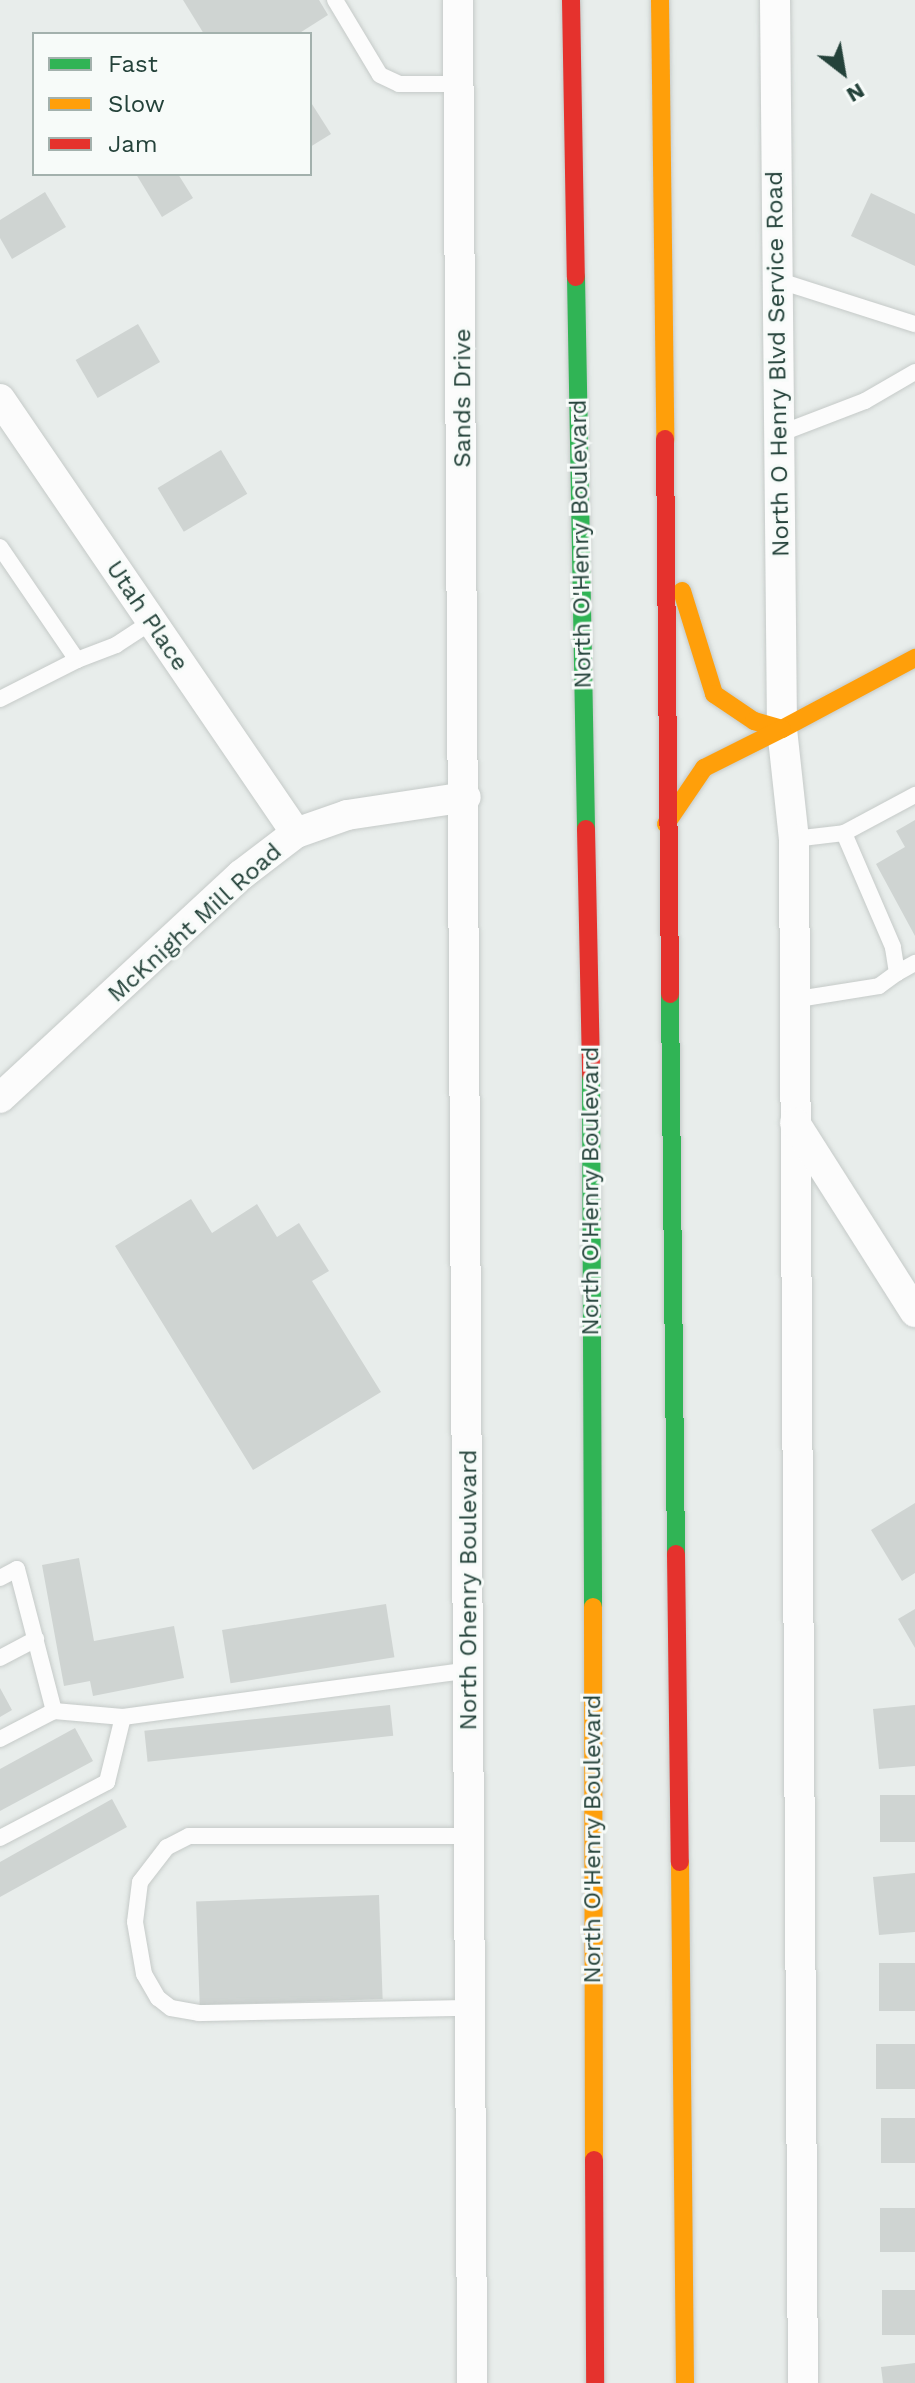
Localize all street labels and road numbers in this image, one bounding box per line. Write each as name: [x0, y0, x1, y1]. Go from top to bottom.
street label: North O Henry Blvd Service Road: [760, 170, 796, 558]
street label: Sands Drive: [449, 328, 477, 468]
street label: North O'Henry Boulevard: [564, 399, 598, 689]
street label: Utah Place: [100, 555, 194, 677]
street label: McKnight Mill Road: [102, 837, 288, 1009]
street label: North O'Henry Boulevard: [577, 1046, 605, 1336]
street label: North Ohenry Boulevard: [455, 1449, 483, 1731]
street label: North O'Henry Boulevard: [579, 1694, 607, 1984]

